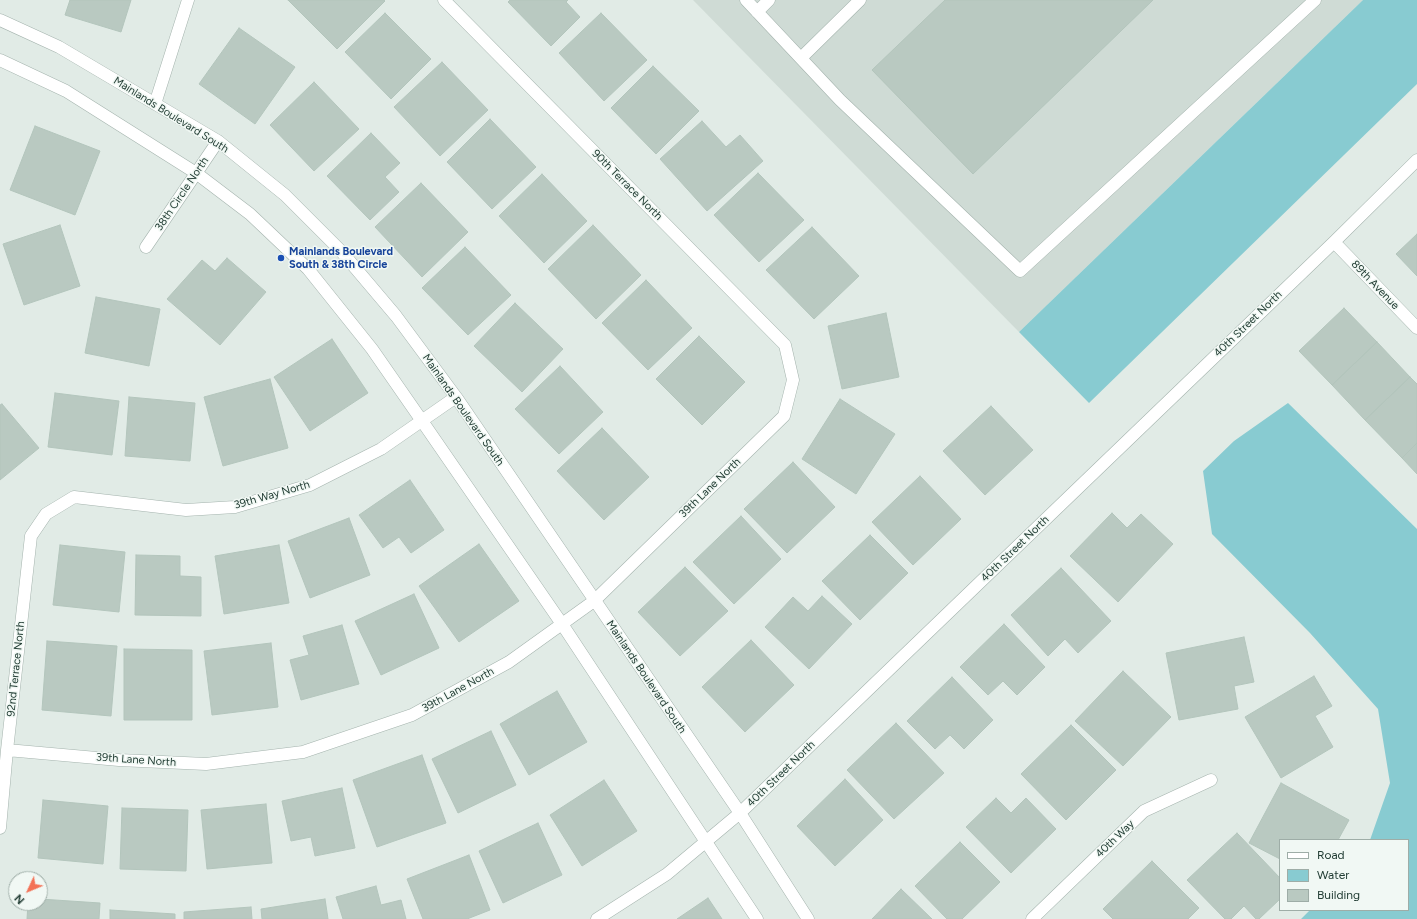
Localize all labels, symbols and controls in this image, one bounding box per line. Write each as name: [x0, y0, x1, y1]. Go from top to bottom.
street label: Mainlands Boulevard South: [111, 74, 231, 156]
street label: 90th Terrace North: [589, 147, 665, 223]
street label: 38th Circle North: [152, 155, 212, 233]
place label: Mainlands Boulevard South & 38th Circle: [289, 245, 393, 271]
marker: Mainlands Boulevard South & 38th Circle: [276, 253, 286, 263]
street label: 89th Avenue: [1348, 258, 1402, 312]
street label: 40th Street North: [1211, 288, 1285, 360]
street label: Mainlands Boulevard South: [419, 352, 507, 468]
street label: 39th Lane North: [677, 455, 743, 521]
street label: 39th Way North: [233, 478, 311, 512]
street label: 40th Street North: [978, 513, 1052, 585]
street label: Mainlands Boulevard South: [603, 618, 689, 736]
street label: 92nd Terrace North: [4, 621, 28, 717]
street label: 39th Lane North: [420, 665, 496, 715]
street label: 40th Street North: [744, 738, 818, 810]
street label: 39th Lane North: [95, 751, 177, 769]
street label: 40th Way: [1093, 817, 1137, 861]
legend: [1279, 839, 1409, 911]
text: Road: [1317, 848, 1345, 862]
text: Water: [1317, 868, 1349, 882]
north arrow: [8, 871, 48, 911]
text: Building: [1317, 888, 1360, 902]
text: N: [12, 891, 27, 907]

